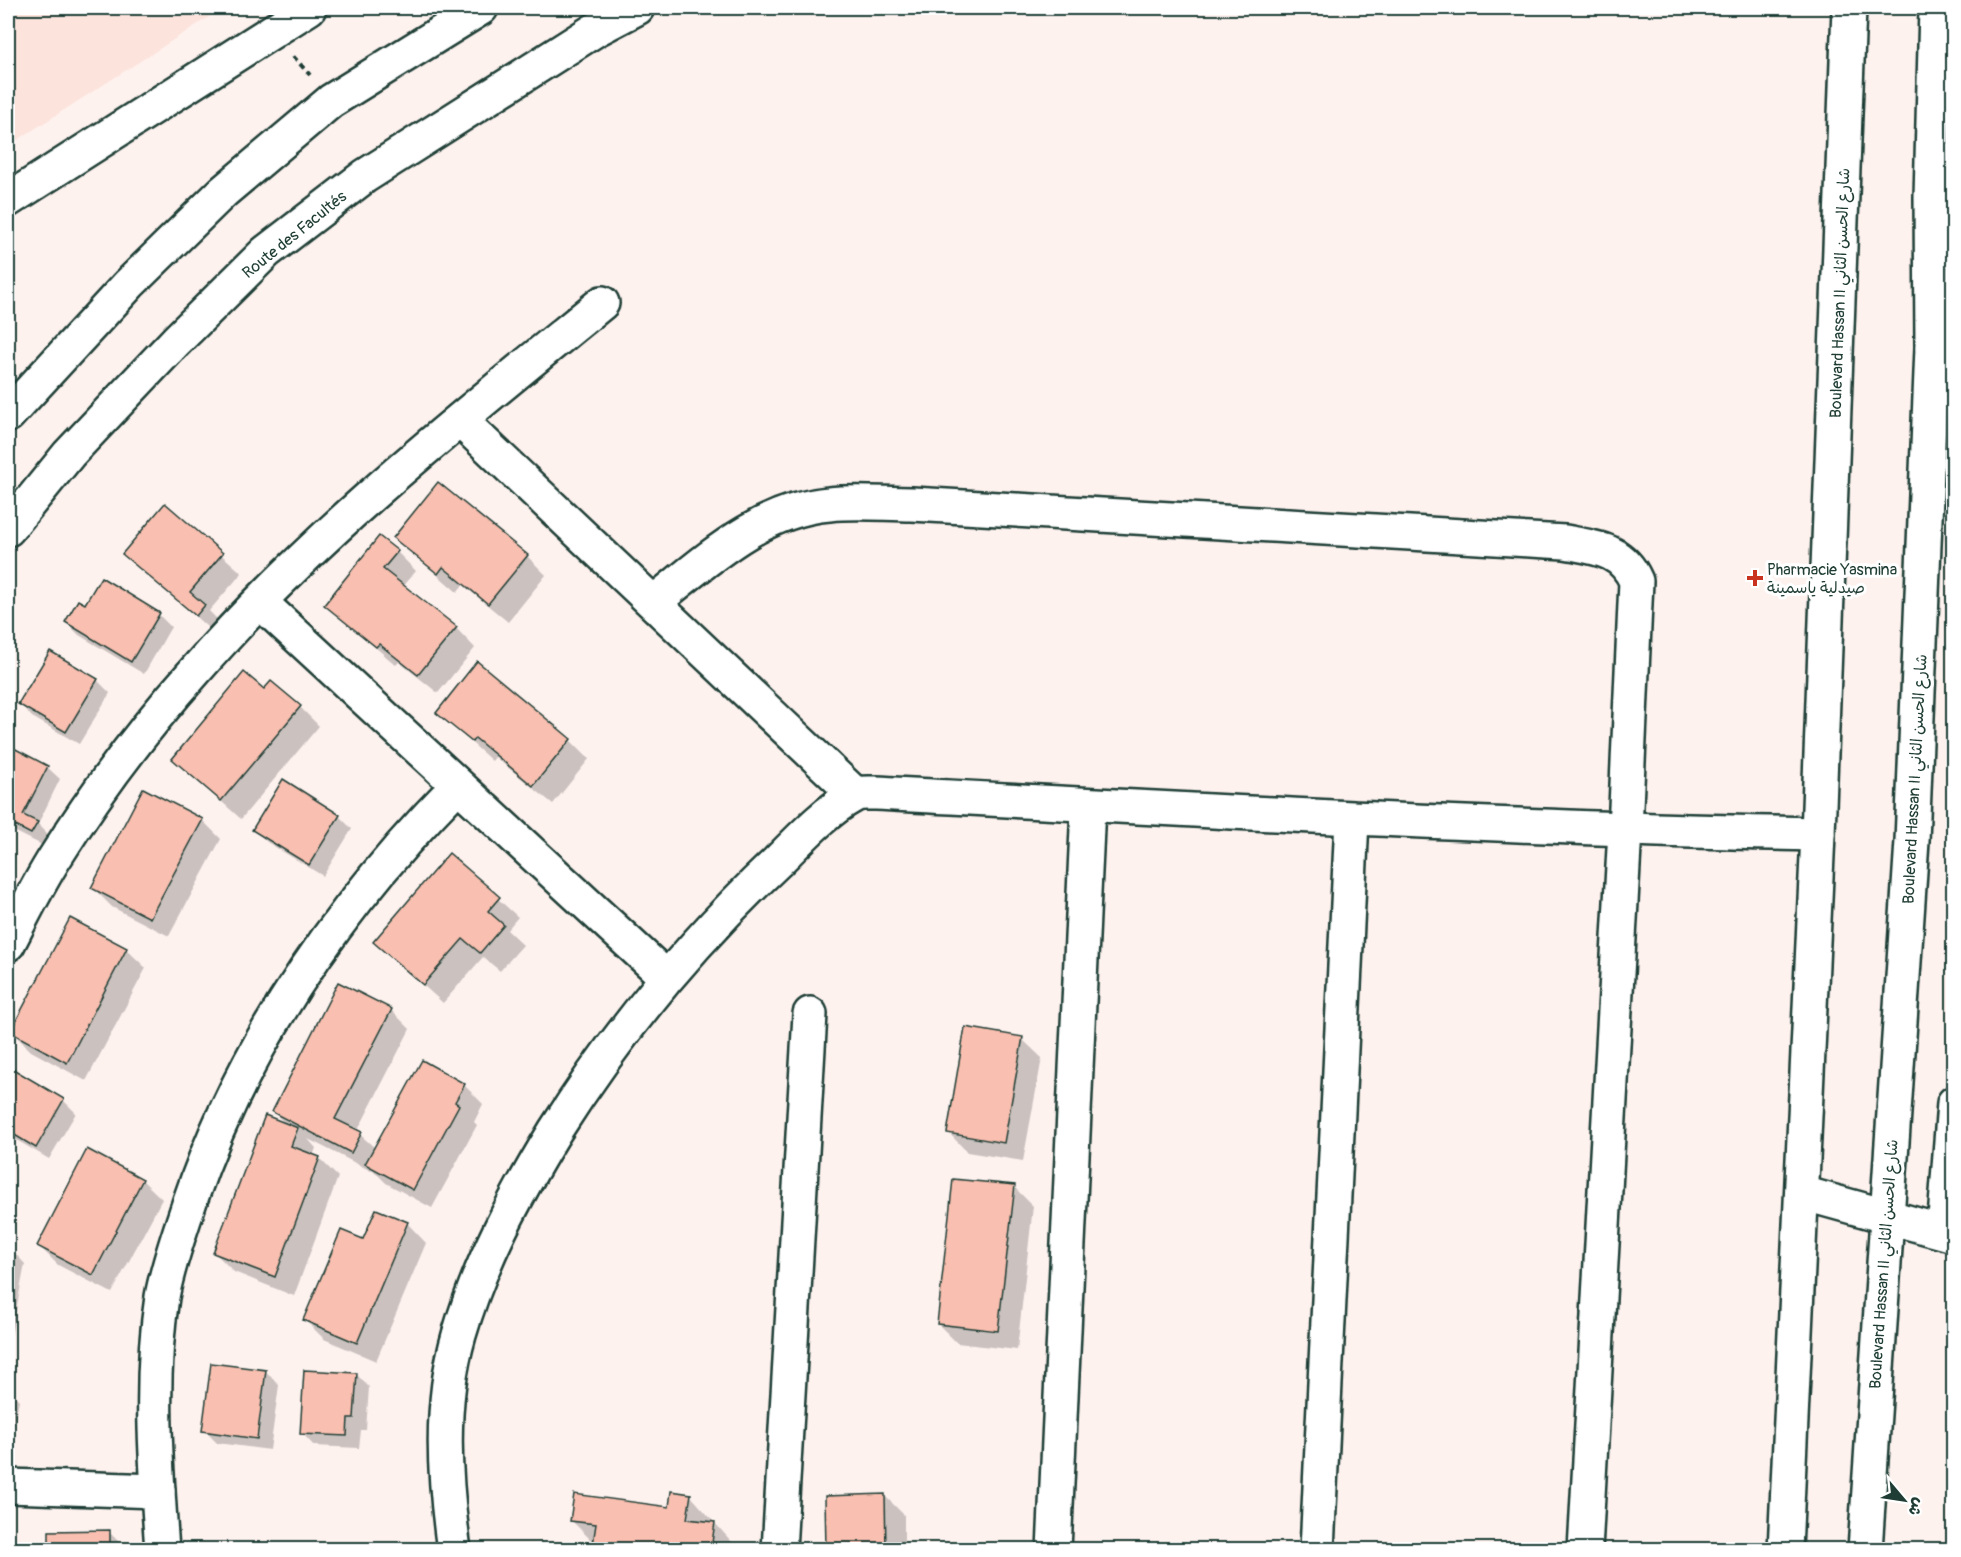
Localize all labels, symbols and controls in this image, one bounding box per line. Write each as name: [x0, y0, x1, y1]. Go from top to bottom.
street label: Boulevard Hassan II شارع الحسن الثاني: [1826, 168, 1858, 419]
street label: Route des Facultés: [238, 187, 351, 283]
place label: Pharmacie Yasmina صيدلية ياسمينة: [1767, 560, 1897, 598]
marker: Pharmacie Yasmina صيدلية ياسمينة: [1748, 571, 1762, 585]
street label: Boulevard Hassan II شارع الحسن الثاني: [1898, 654, 1936, 905]
street label: Boulevard Hassan II شارع الحسن الثاني: [1865, 1139, 1907, 1390]
north arrow: [1874, 1470, 1934, 1530]
text: ش: [1903, 1494, 1929, 1519]

